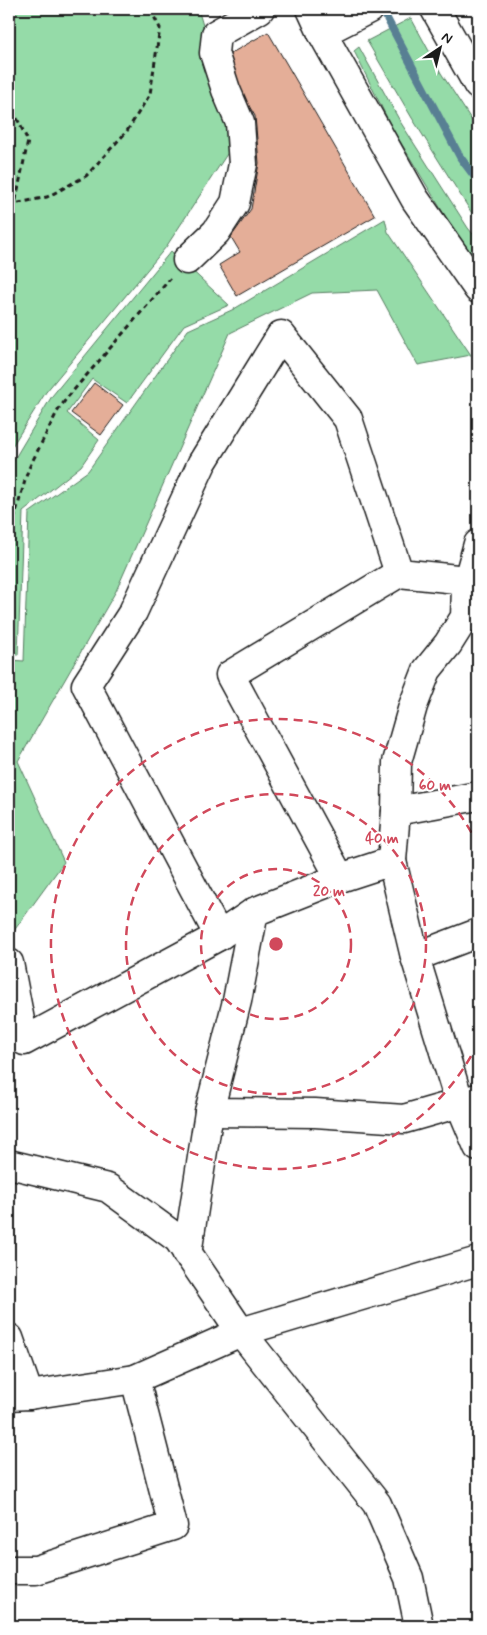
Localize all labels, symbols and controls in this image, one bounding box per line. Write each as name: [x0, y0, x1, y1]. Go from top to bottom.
north arrow: [414, 22, 464, 72]
text: N: [438, 28, 456, 48]
text: 60 m: [419, 776, 451, 796]
text: 40 m: [365, 829, 399, 849]
text: 20 m: [313, 882, 345, 902]
centre of rings: [267, 935, 285, 953]

